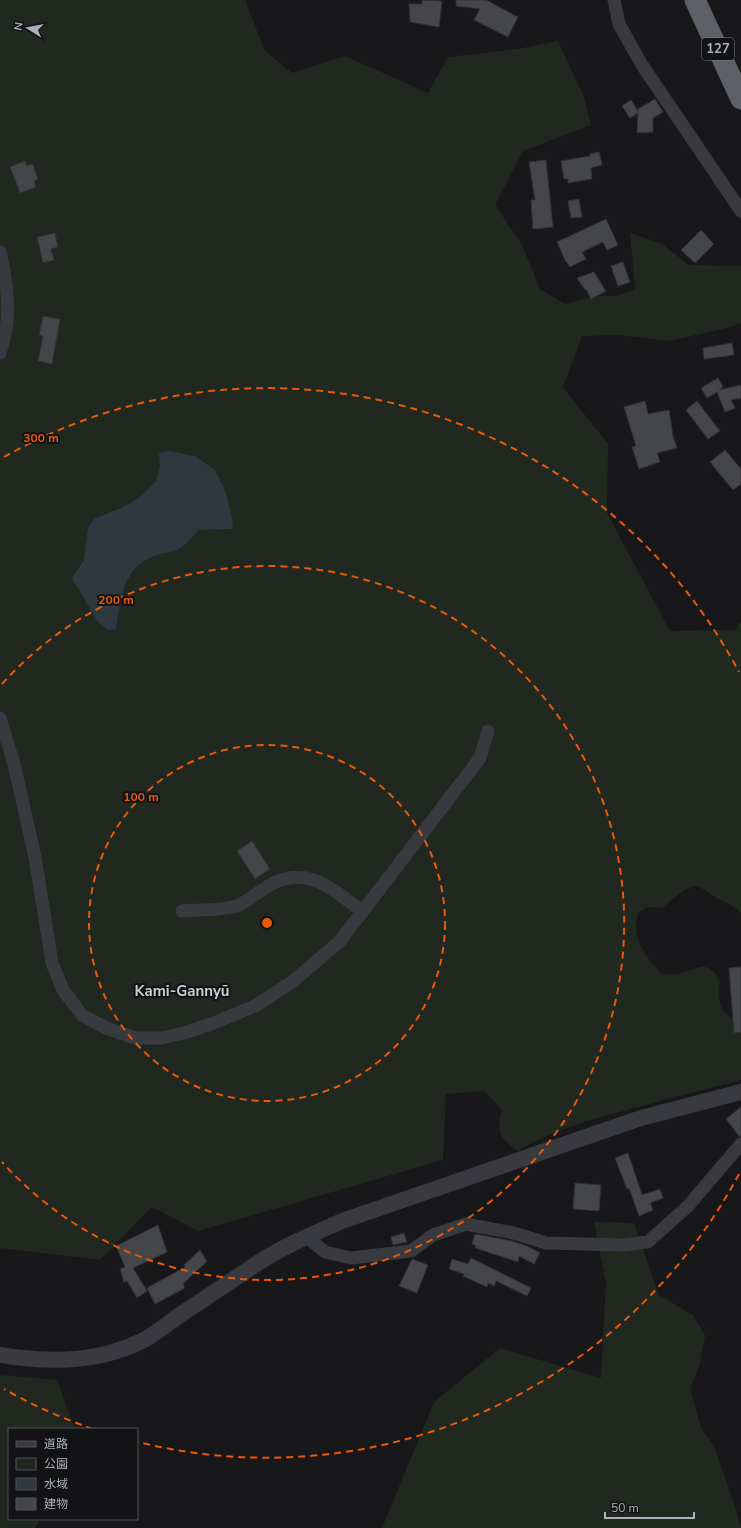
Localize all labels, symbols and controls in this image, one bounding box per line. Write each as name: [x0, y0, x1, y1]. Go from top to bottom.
north arrow: [8, 8, 48, 48]
text: N: [11, 21, 27, 32]
road number: 127: [702, 38, 734, 60]
text: 300 m: [23, 430, 59, 446]
text: 200 m: [98, 592, 134, 608]
text: 100 m: [123, 789, 159, 805]
centre of rings: [260, 916, 274, 930]
district label: Kami-Gannyū: [135, 981, 229, 1001]
legend: [8, 1428, 138, 1520]
text: 道路: [44, 1436, 68, 1452]
text: 公園: [44, 1456, 68, 1472]
text: 水域: [44, 1476, 68, 1492]
scale bar: [605, 1494, 694, 1520]
text: 建物: [44, 1496, 68, 1512]
text: 50 m: [611, 1500, 639, 1516]

